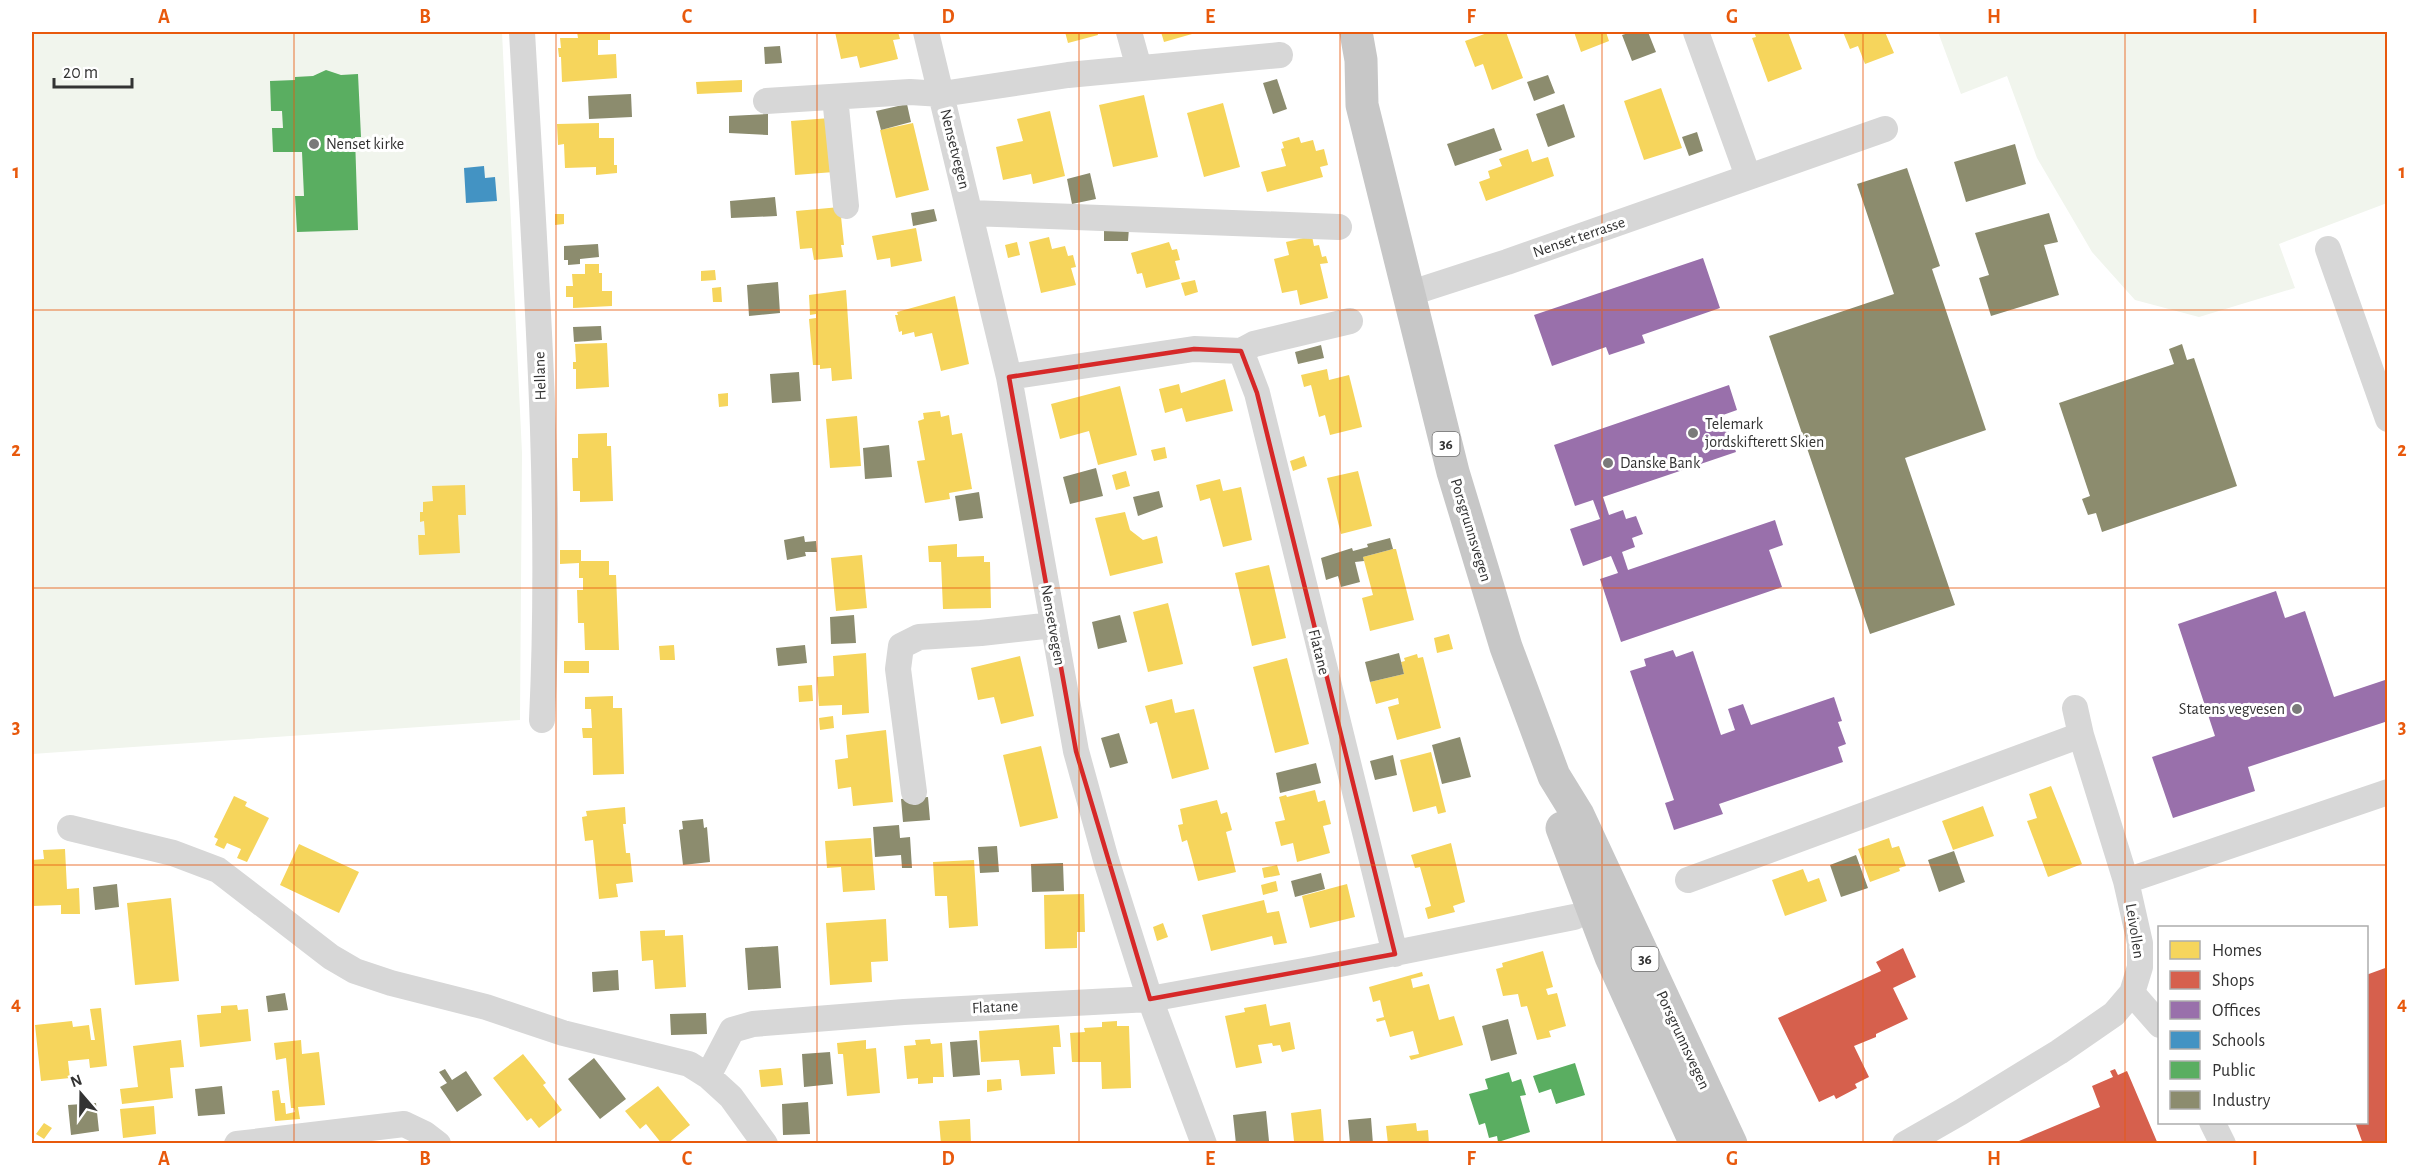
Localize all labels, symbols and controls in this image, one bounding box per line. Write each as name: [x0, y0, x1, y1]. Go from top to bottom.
text: A: [158, 7, 170, 27]
text: B: [419, 7, 431, 27]
text: C: [682, 7, 693, 27]
text: D: [941, 7, 955, 27]
text: E: [1205, 7, 1215, 27]
text: F: [1466, 7, 1476, 27]
text: G: [1726, 7, 1738, 27]
text: H: [1987, 7, 2001, 27]
text: I: [2252, 7, 2258, 27]
scale bar: [54, 51, 132, 89]
text: 20 m: [63, 64, 98, 82]
street label: Nensetvegen: [937, 107, 973, 191]
place label: Nenset kirke: [326, 136, 404, 152]
marker: Nenset kirke: [307, 137, 321, 151]
text: 1: [12, 162, 20, 182]
text: 1: [2398, 162, 2406, 182]
street label: Nenset terrasse: [1531, 214, 1627, 260]
street label: Hellane: [531, 351, 549, 401]
place label: Telemark jordskifterett Skien: [1705, 416, 1824, 451]
marker: Telemark jordskifterett Skien: [1686, 426, 1700, 440]
road number: 36: [1432, 432, 1460, 456]
text: 2: [11, 440, 21, 460]
text: 2: [2397, 440, 2407, 460]
place label: Danske Bank: [1620, 455, 1701, 471]
marker: Danske Bank: [1601, 456, 1615, 470]
street label: Porsgrunnsvegen: [1448, 477, 1494, 583]
street label: Nensetvegen: [1038, 583, 1068, 667]
street label: Flatane: [1306, 628, 1332, 676]
place label: Statens vegvesen: [2179, 701, 2285, 717]
marker: Statens vegvesen: [2290, 702, 2304, 716]
text: 3: [12, 717, 20, 737]
text: 3: [2398, 717, 2406, 737]
street label: Leivollen: [2123, 902, 2147, 960]
legend: [2158, 926, 2368, 1124]
text: Homes: [2212, 942, 2262, 960]
road number: 36: [1632, 947, 1658, 971]
text: Shops: [2212, 972, 2254, 990]
street label: Porsgrunnsvegen: [1653, 988, 1713, 1092]
text: 4: [11, 994, 21, 1014]
text: 4: [2397, 994, 2407, 1014]
street label: Flatane: [971, 998, 1019, 1016]
text: Offices: [2212, 1002, 2261, 1020]
text: Schools: [2212, 1032, 2265, 1050]
text: Public: [2212, 1062, 2255, 1080]
north arrow: [51, 1064, 111, 1124]
text: N: [68, 1071, 84, 1090]
text: Industry: [2212, 1092, 2271, 1110]
text: A: [158, 1149, 170, 1169]
text: B: [419, 1149, 431, 1169]
text: C: [682, 1149, 693, 1169]
text: D: [941, 1149, 955, 1169]
text: E: [1205, 1149, 1215, 1169]
text: F: [1466, 1149, 1476, 1169]
text: G: [1726, 1149, 1738, 1169]
text: H: [1987, 1149, 2001, 1169]
text: I: [2252, 1149, 2258, 1169]

